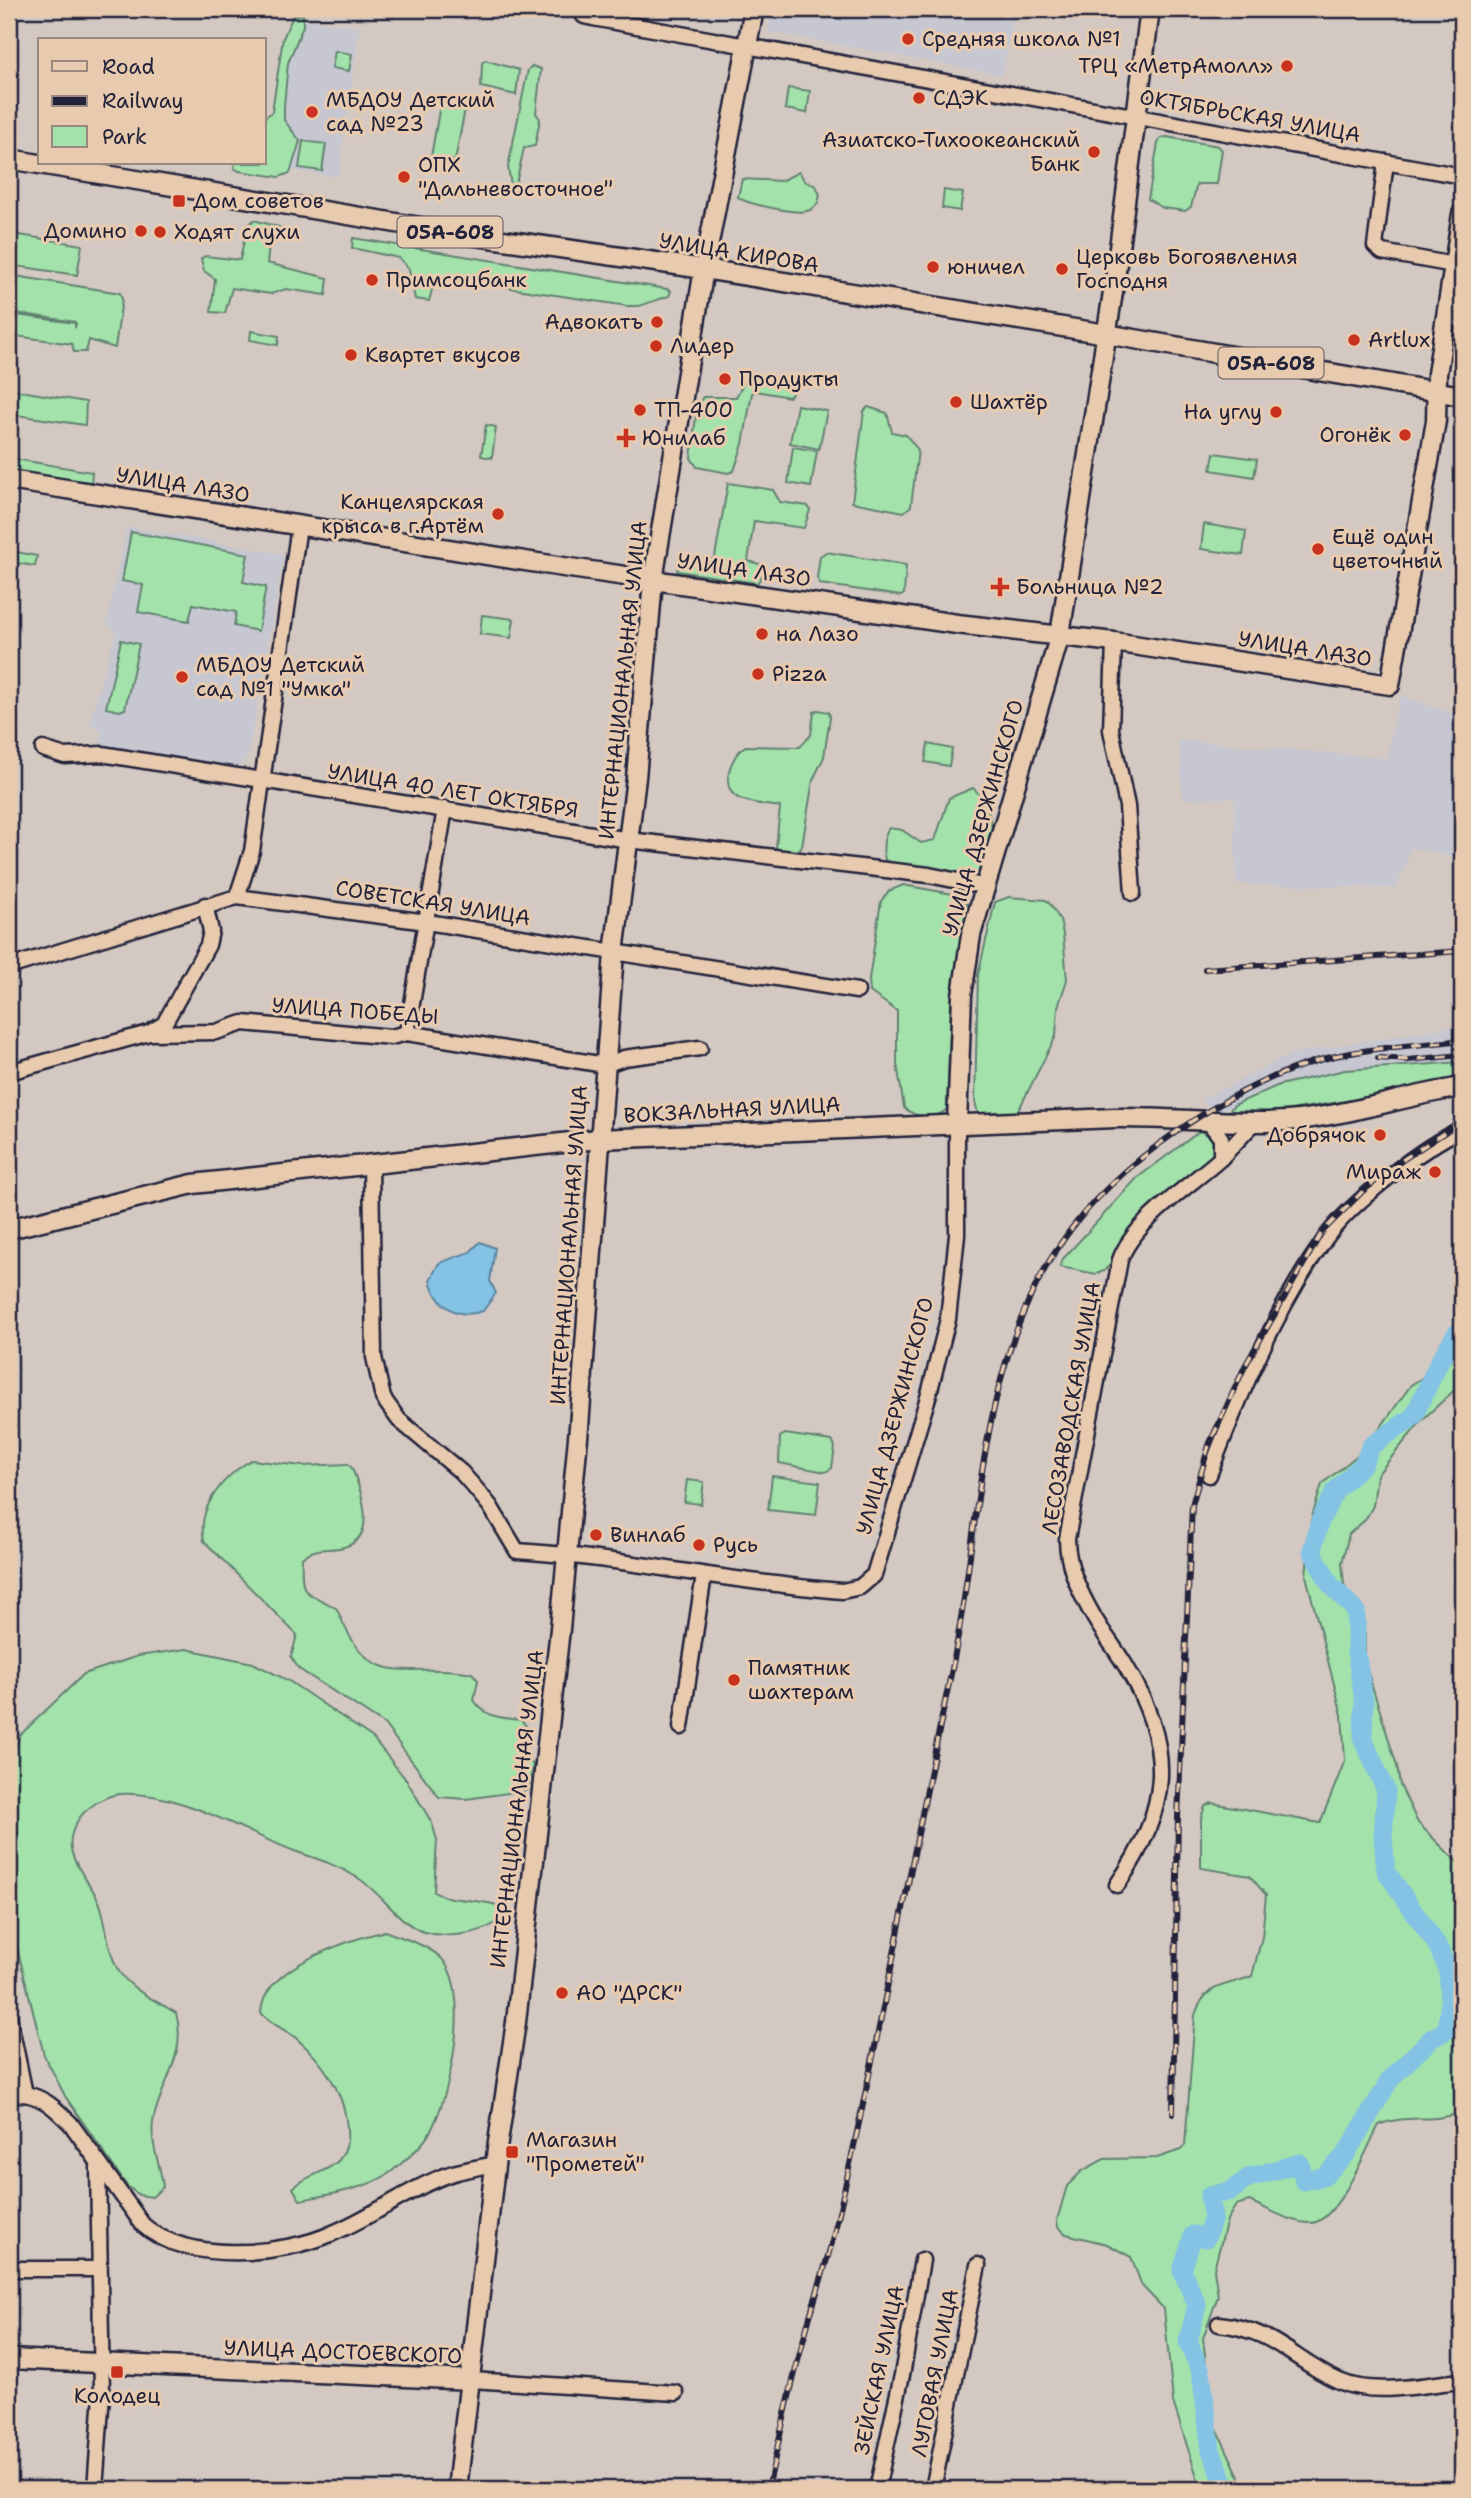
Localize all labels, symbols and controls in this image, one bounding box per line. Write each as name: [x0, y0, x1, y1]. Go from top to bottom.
place label: Средняя школа №1: [922, 25, 1121, 53]
marker: Средняя школа №1: [900, 31, 916, 47]
legend: [38, 38, 266, 164]
place label: ТРЦ «МетрАмолл»: [1078, 52, 1273, 80]
text: Road: [102, 53, 155, 81]
marker: ТРЦ «МетрАмолл»: [1279, 58, 1295, 74]
street label: ОКТЯБРЬСКАЯ УЛИЦА: [1137, 83, 1363, 149]
place label: СДЭК: [933, 84, 989, 112]
place label: МБДОУ Детский сад №23: [326, 86, 495, 138]
text: Railway: [102, 87, 184, 115]
marker: СДЭК: [911, 90, 927, 106]
marker: МБДОУ Детский сад №23: [304, 104, 320, 120]
text: Park: [102, 123, 147, 151]
place label: Азиатско-Тихоокеанский Банк: [822, 126, 1080, 178]
marker: Азиатско-Тихоокеанский Банк: [1086, 144, 1102, 160]
place label: ОПХ "Дальневосточное": [418, 151, 613, 203]
marker: ОПХ "Дальневосточное": [396, 169, 412, 185]
place label: Дом советов: [193, 187, 324, 215]
marker: Дом советов: [171, 193, 187, 209]
road number: 05А-608: [398, 216, 503, 248]
place label: Домино: [44, 217, 127, 245]
place label: Ходят слухи: [174, 218, 300, 246]
marker: Домино: [133, 223, 149, 239]
marker: Ходят слухи: [152, 224, 168, 240]
street label: УЛИЦА КИРОВА: [657, 227, 821, 279]
place label: Церковь Богоявления Господня: [1076, 243, 1298, 295]
place label: юничел: [947, 253, 1025, 281]
marker: юничел: [925, 259, 941, 275]
marker: Церковь Богоявления Господня: [1054, 261, 1070, 277]
place label: Примсоцбанк: [386, 266, 527, 294]
marker: Примсоцбанк: [364, 272, 380, 288]
place label: Адвокатъ: [544, 308, 643, 336]
marker: Адвокатъ: [649, 314, 665, 330]
place label: Artlux: [1368, 326, 1430, 354]
place label: Лидер: [670, 332, 734, 360]
marker: Artlux: [1346, 332, 1362, 348]
marker: Лидер: [648, 338, 664, 354]
place label: Квартет вкусов: [365, 341, 521, 369]
marker: Квартет вкусов: [343, 347, 359, 363]
road number: 05А-608: [1218, 348, 1324, 378]
place label: Продукты: [739, 365, 839, 393]
marker: Продукты: [717, 371, 733, 387]
place label: Шахтёр: [970, 388, 1048, 416]
marker: Шахтёр: [948, 394, 964, 410]
place label: ТП-400: [654, 396, 733, 424]
place label: На углу: [1183, 398, 1262, 426]
marker: ТП-400: [632, 402, 648, 418]
marker: На углу: [1268, 404, 1284, 420]
place label: Огонёк: [1320, 421, 1391, 449]
place label: Юнилаб: [642, 424, 725, 452]
marker: Огонёк: [1397, 427, 1413, 443]
marker: Юнилаб: [616, 428, 636, 448]
street label: УЛИЦА ЛАЗО: [114, 461, 252, 509]
place label: Канцелярская крыса в г.Артём: [321, 488, 484, 540]
marker: Канцелярская крыса в г.Артём: [490, 506, 506, 522]
street label: ИНТЕРНАЦИОНАЛЬНАЯ УЛИЦА: [592, 519, 654, 841]
place label: Ещё один цветочный: [1332, 523, 1443, 575]
marker: Ещё один цветочный: [1310, 541, 1326, 557]
street label: УЛИЦА ЛАЗО: [675, 547, 813, 593]
place label: Больница №2: [1016, 573, 1164, 601]
marker: Больница №2: [990, 577, 1010, 597]
place label: на Лазо: [776, 620, 859, 648]
street label: УЛИЦА ЛАЗО: [1236, 625, 1374, 673]
marker: на Лазо: [754, 626, 770, 642]
place label: МБДОУ Детский сад №1 "Умка": [196, 651, 365, 703]
place label: Pizza: [772, 660, 827, 688]
marker: Pizza: [750, 666, 766, 682]
marker: МБДОУ Детский сад №1 "Умка": [174, 669, 190, 685]
street label: УЛИЦА ДЗЕРЖИНСКОГО: [936, 696, 1030, 940]
street label: УЛИЦА 40 ЛЕТ ОКТЯБРЯ: [326, 757, 580, 825]
street label: СОВЕТСКАЯ УЛИЦА: [334, 874, 532, 932]
street label: УЛИЦА ПОБЕДЫ: [271, 991, 439, 1031]
street label: ИНТЕРНАЦИОНАЛЬНАЯ УЛИЦА: [544, 1084, 594, 1406]
street label: ВОКЗАЛЬНАЯ УЛИЦА: [623, 1090, 841, 1130]
place label: Добрячок: [1267, 1121, 1366, 1149]
marker: Добрячок: [1372, 1127, 1388, 1143]
place label: Мираж: [1346, 1158, 1421, 1186]
marker: Мираж: [1427, 1164, 1443, 1180]
street label: ЛЕСОЗАВОДСКАЯ УЛИЦА: [1035, 1280, 1107, 1536]
street label: УЛИЦА ДЗЕРЖИНСКОГО: [850, 1294, 940, 1538]
place label: Винлаб: [610, 1521, 685, 1549]
marker: Винлаб: [588, 1527, 604, 1543]
place label: Русь: [713, 1531, 758, 1559]
marker: Русь: [691, 1537, 707, 1553]
street label: ИНТЕРНАЦИОНАЛЬНАЯ УЛИЦА: [484, 1648, 550, 1970]
place label: Памятник шахтерам: [748, 1654, 854, 1706]
marker: Памятник шахтерам: [726, 1672, 742, 1688]
place label: АО "ДРСК": [576, 1979, 683, 2007]
marker: АО "ДРСК": [554, 1985, 570, 2001]
place label: Магазин "Прометей": [526, 2126, 645, 2178]
marker: Магазин "Прометей": [504, 2144, 520, 2160]
street label: ЗЕЙСКАЯ УЛИЦА: [847, 2283, 911, 2457]
street label: ЛУГОВАЯ УЛИЦА: [905, 2287, 965, 2459]
street label: УЛИЦА ДОСТОЕВСКОГО: [223, 2334, 463, 2370]
marker: Колодец: [109, 2364, 125, 2380]
place label: Колодец: [74, 2382, 160, 2410]

